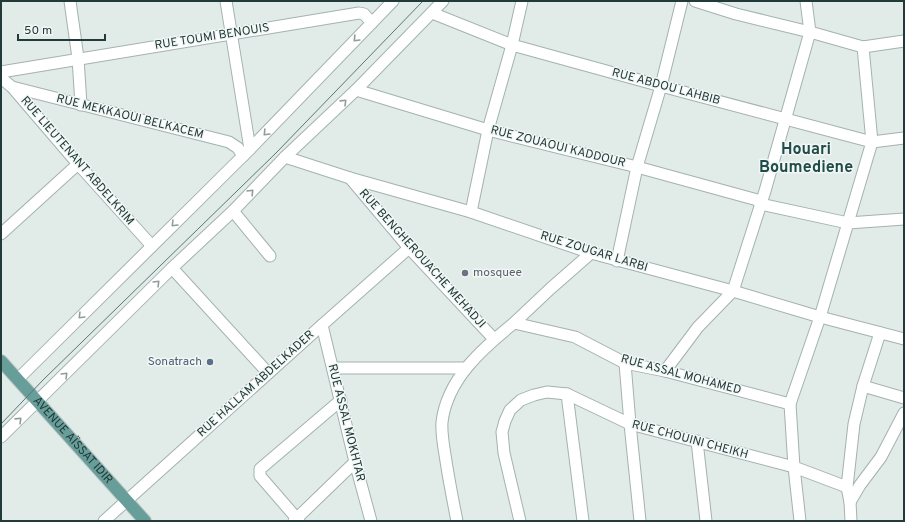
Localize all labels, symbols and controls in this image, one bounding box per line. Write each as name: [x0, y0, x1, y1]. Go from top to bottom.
scale bar: [18, 16, 105, 42]
street label: RUE TOUMI BENOUIS: [153, 20, 271, 54]
text: 50 m: [24, 23, 52, 39]
one-way arrow: [353, 34, 361, 42]
street label: RUE ABDOU LAHBIB: [610, 65, 722, 109]
street label: RUE MEKKAOUI BELKACEM: [55, 91, 205, 143]
street label: RUE LIEUTENANT ABDELKRIM: [17, 93, 137, 229]
one-way arrow: [339, 99, 347, 106]
street label: RUE ZOUAOUI KADDOUR: [489, 122, 627, 172]
one-way arrow: [263, 128, 271, 136]
district label: Houari Boumediene: [759, 140, 853, 178]
street label: RUE BENGHEROUACHE MEHADJI: [355, 186, 489, 332]
one-way arrow: [246, 189, 254, 197]
one-way arrow: [171, 220, 179, 227]
street label: RUE ZOUGAR LARBI: [538, 228, 650, 276]
place label: mosquee: [473, 265, 522, 281]
marker: mosquee: [460, 268, 470, 278]
one-way arrow: [152, 280, 160, 288]
one-way arrow: [78, 311, 86, 319]
street label: RUE HALLAM ABDELKADER: [194, 327, 318, 441]
street label: RUE ASSAL MOHAMED: [619, 351, 743, 399]
place label: Sonatrach: [148, 354, 202, 370]
marker: Sonatrach: [205, 357, 215, 367]
street label: RUE ASSAL MOKHTAR: [324, 362, 368, 484]
one-way arrow: [60, 372, 68, 379]
street label: AVENUE AÏSSAT IDIR: [29, 393, 116, 488]
one-way arrow: [14, 417, 22, 424]
street label: RUE CHOUINI CHEIKH: [630, 417, 750, 463]

